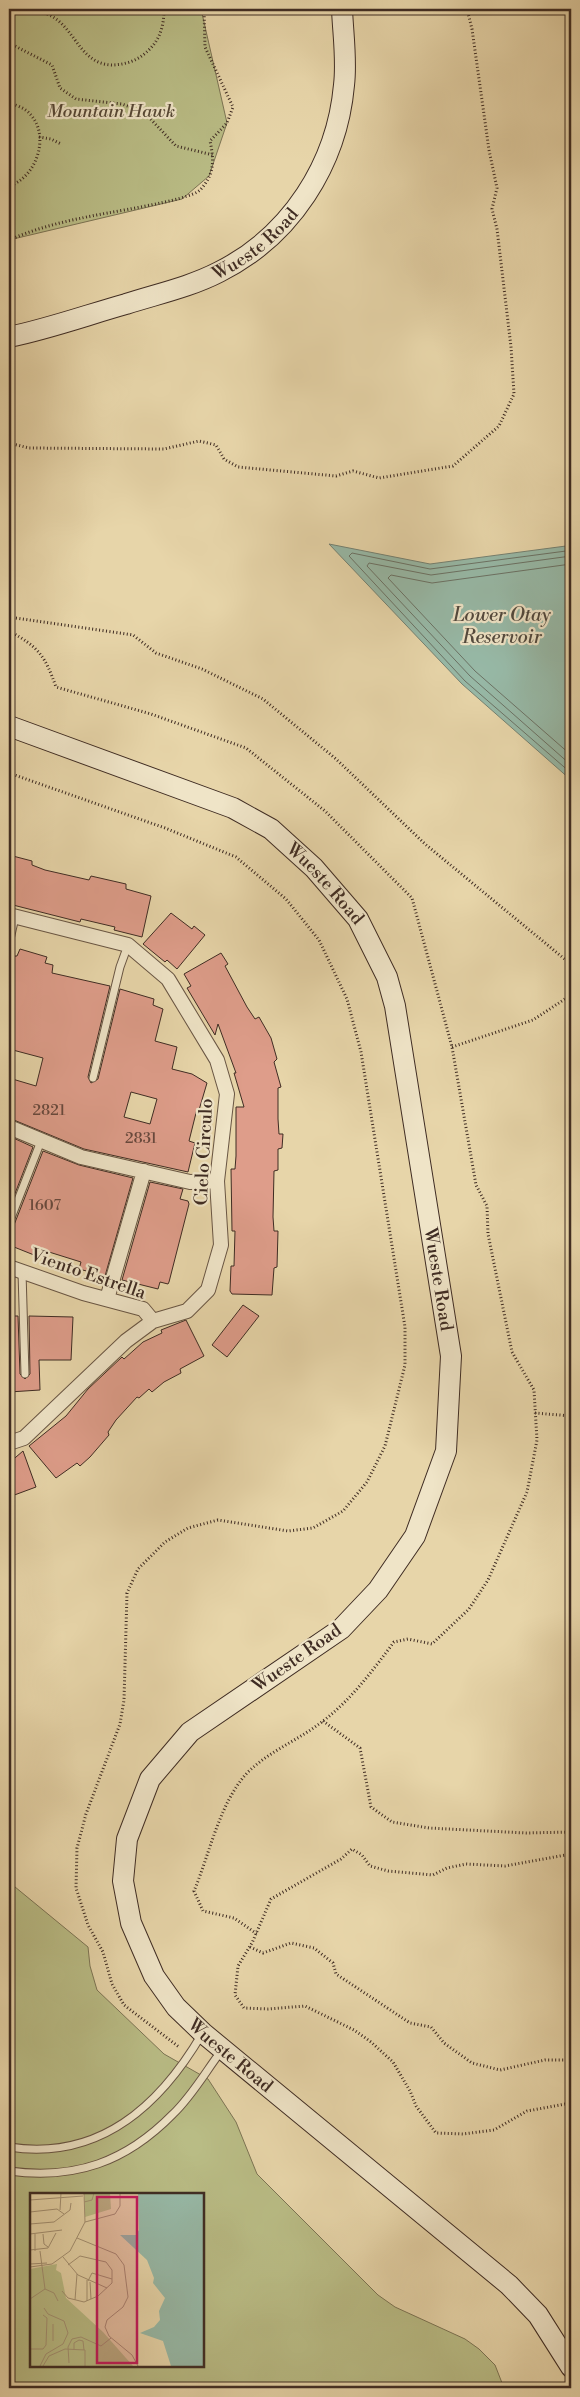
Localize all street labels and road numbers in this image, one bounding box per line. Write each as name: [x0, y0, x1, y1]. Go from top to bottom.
street label: Wueste Road: [207, 203, 304, 285]
street label: Wueste Road: [281, 837, 370, 930]
street label: Cielo Circulo: [190, 1098, 218, 1206]
street label: Wueste Road: [419, 1225, 458, 1333]
street label: Viento Estrella: [26, 1243, 150, 1305]
street label: Wueste Road: [247, 1618, 347, 1698]
street label: Wueste Road: [182, 2013, 278, 2098]

